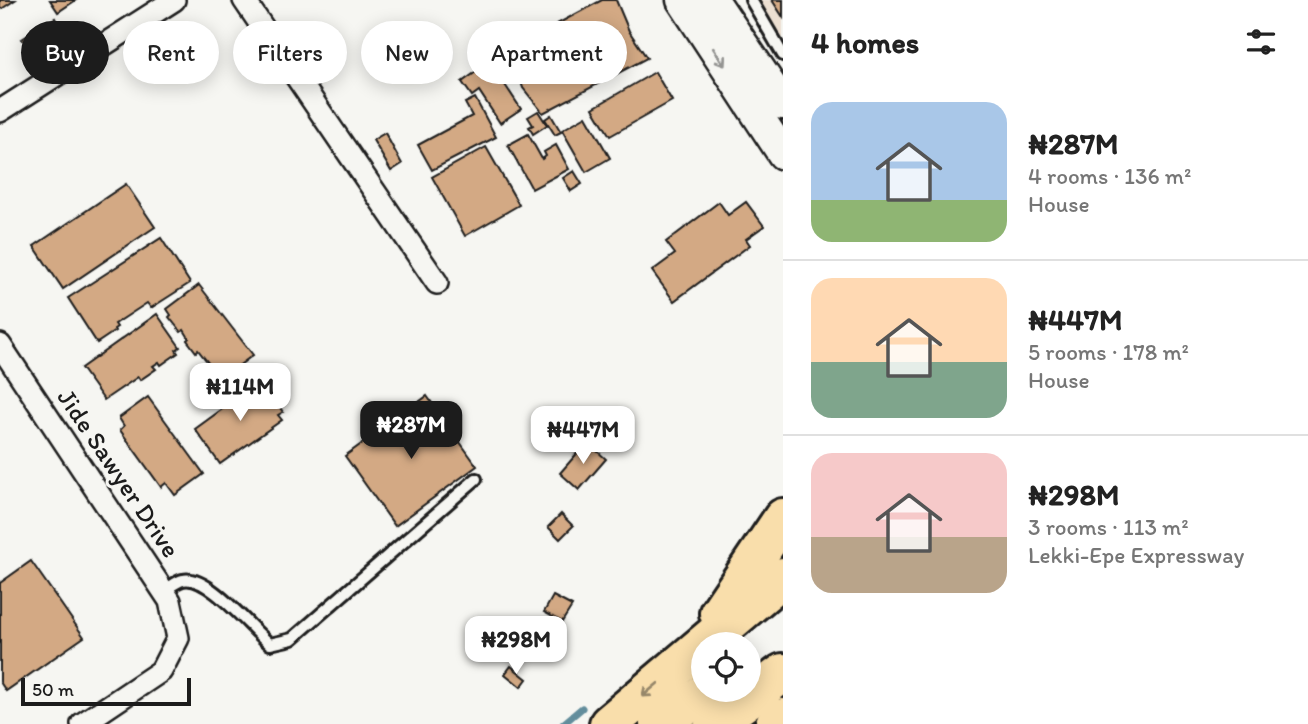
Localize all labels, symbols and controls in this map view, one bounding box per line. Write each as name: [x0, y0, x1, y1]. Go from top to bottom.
chip: Buy: [21, 21, 109, 84]
chip: Rent: [123, 21, 219, 84]
chip: Filters: [233, 21, 347, 84]
chip: New: [361, 21, 453, 84]
chip: Apartment: [467, 21, 627, 84]
icon: filters: [1242, 23, 1280, 61]
text: 4 homes: [811, 24, 919, 61]
one-way arrow: [712, 47, 726, 66]
text: ₦287M: [1028, 125, 1119, 162]
icon: home: [867, 130, 951, 214]
text: 4 rooms · 136 m²: [1028, 162, 1191, 190]
text: House: [1028, 190, 1090, 218]
text: ₦447M: [1028, 301, 1123, 338]
icon: home: [867, 306, 951, 390]
text: 5 rooms · 178 m²: [1028, 338, 1189, 366]
pin: ₦114M: [191, 364, 289, 423]
text: House: [1028, 366, 1090, 394]
text: ₦114M: [206, 372, 274, 400]
street label: Jide Sawyer Drive: [51, 382, 187, 564]
pin: ₦287M: [362, 402, 460, 461]
pin: ₦447M: [534, 406, 632, 466]
text: ₦287M: [376, 410, 446, 438]
text: ₦447M: [547, 415, 619, 443]
text: ₦298M: [1028, 476, 1120, 513]
icon: home: [867, 481, 951, 565]
text: 3 rooms · 113 m²: [1028, 513, 1189, 541]
text: Lekki-Epe Expressway: [1028, 541, 1244, 569]
pin: ₦298M: [467, 616, 565, 676]
text: ₦298M: [481, 625, 551, 653]
map controls: [691, 632, 761, 702]
button: locate: [691, 632, 761, 702]
scale bar: [21, 675, 191, 707]
text: 50 m: [32, 678, 74, 701]
one-way arrow: [641, 682, 659, 698]

